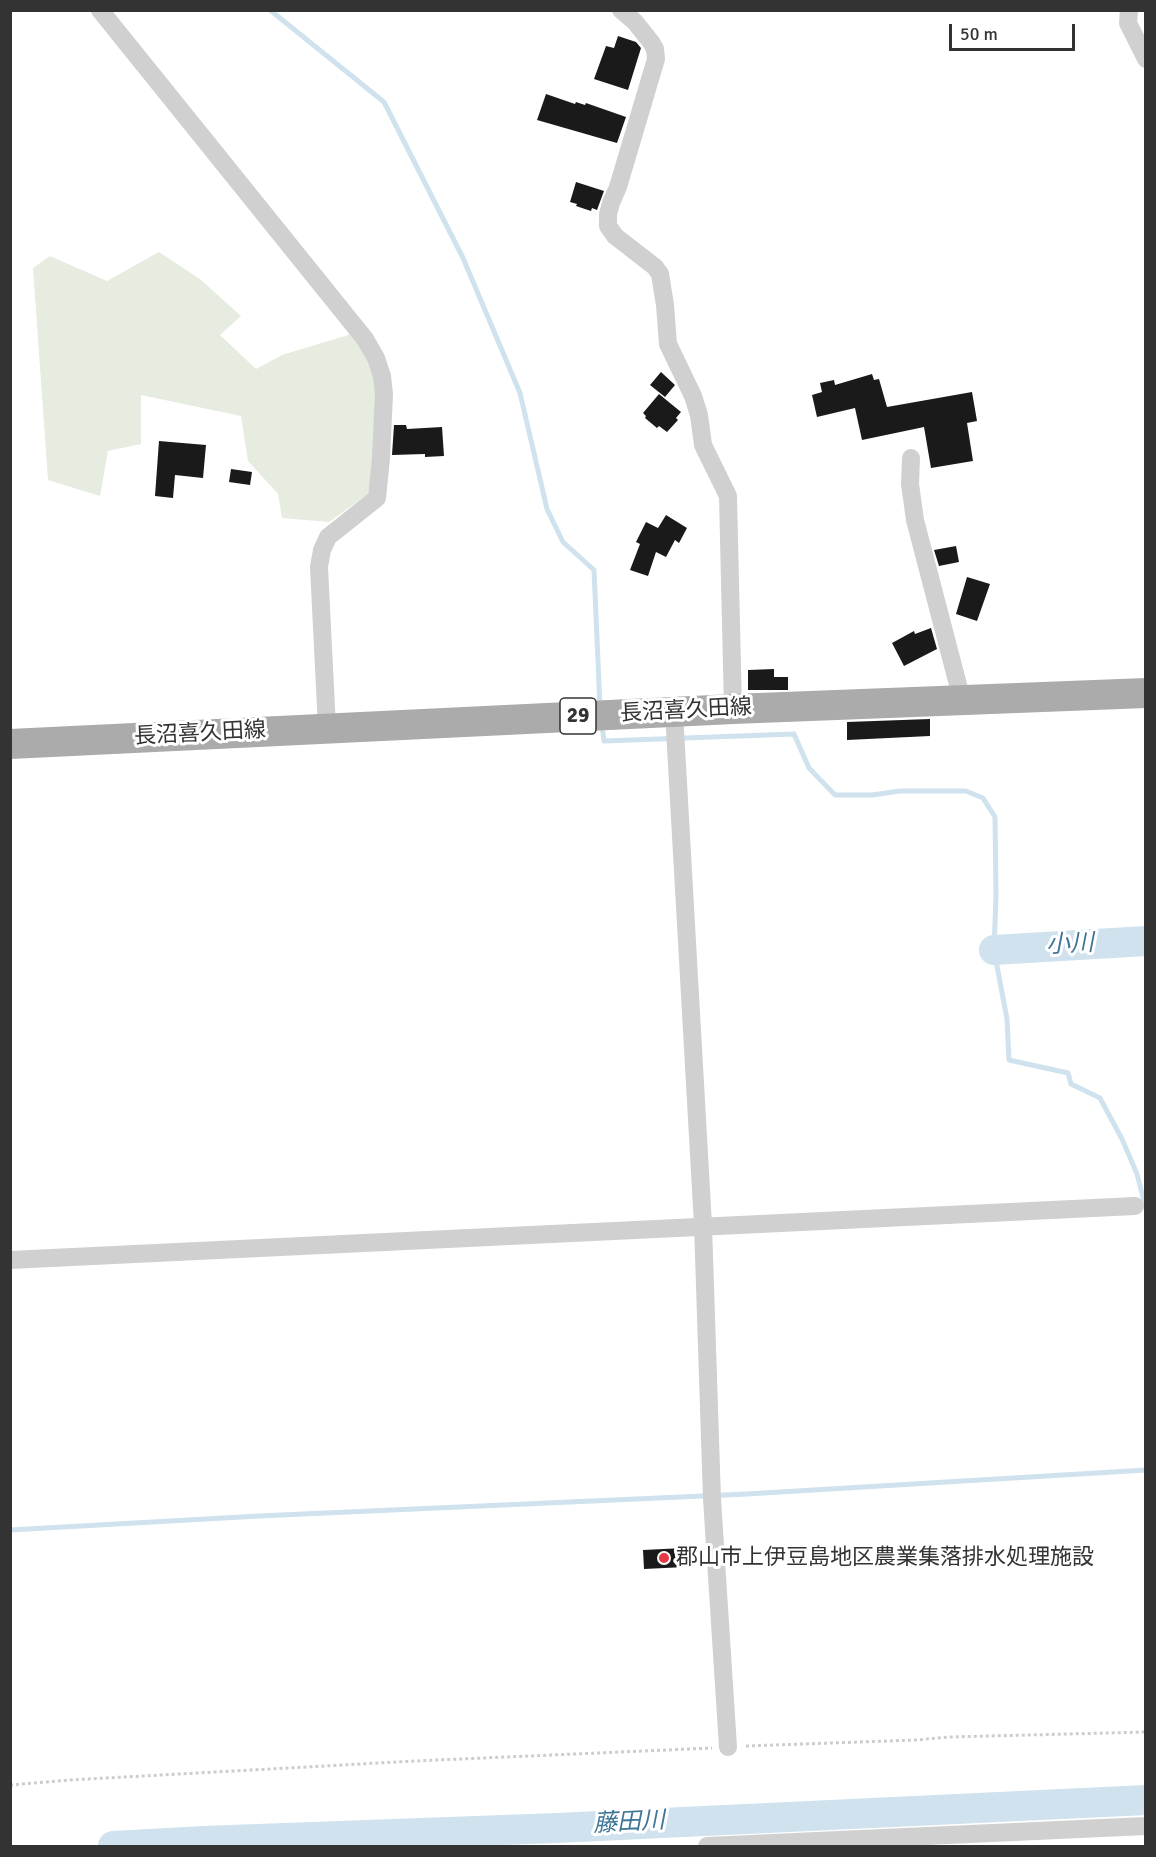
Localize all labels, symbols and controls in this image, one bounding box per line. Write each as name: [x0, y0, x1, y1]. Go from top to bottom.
scale bar: [952, 12, 1078, 50]
text: 50 m: [960, 23, 998, 45]
street label: 長沼喜久田線: [619, 694, 753, 728]
road number: 29: [560, 698, 596, 734]
street label: 長沼喜久田線: [133, 717, 267, 751]
water label: 小川: [1045, 929, 1095, 961]
place label: 郡山市上伊豆島地区農業集落排水処理施設: [676, 1545, 1094, 1571]
marker: 郡山市上伊豆島地区農業集落排水処理施設: [657, 1551, 671, 1565]
water label: 藤田川: [592, 1807, 666, 1839]

